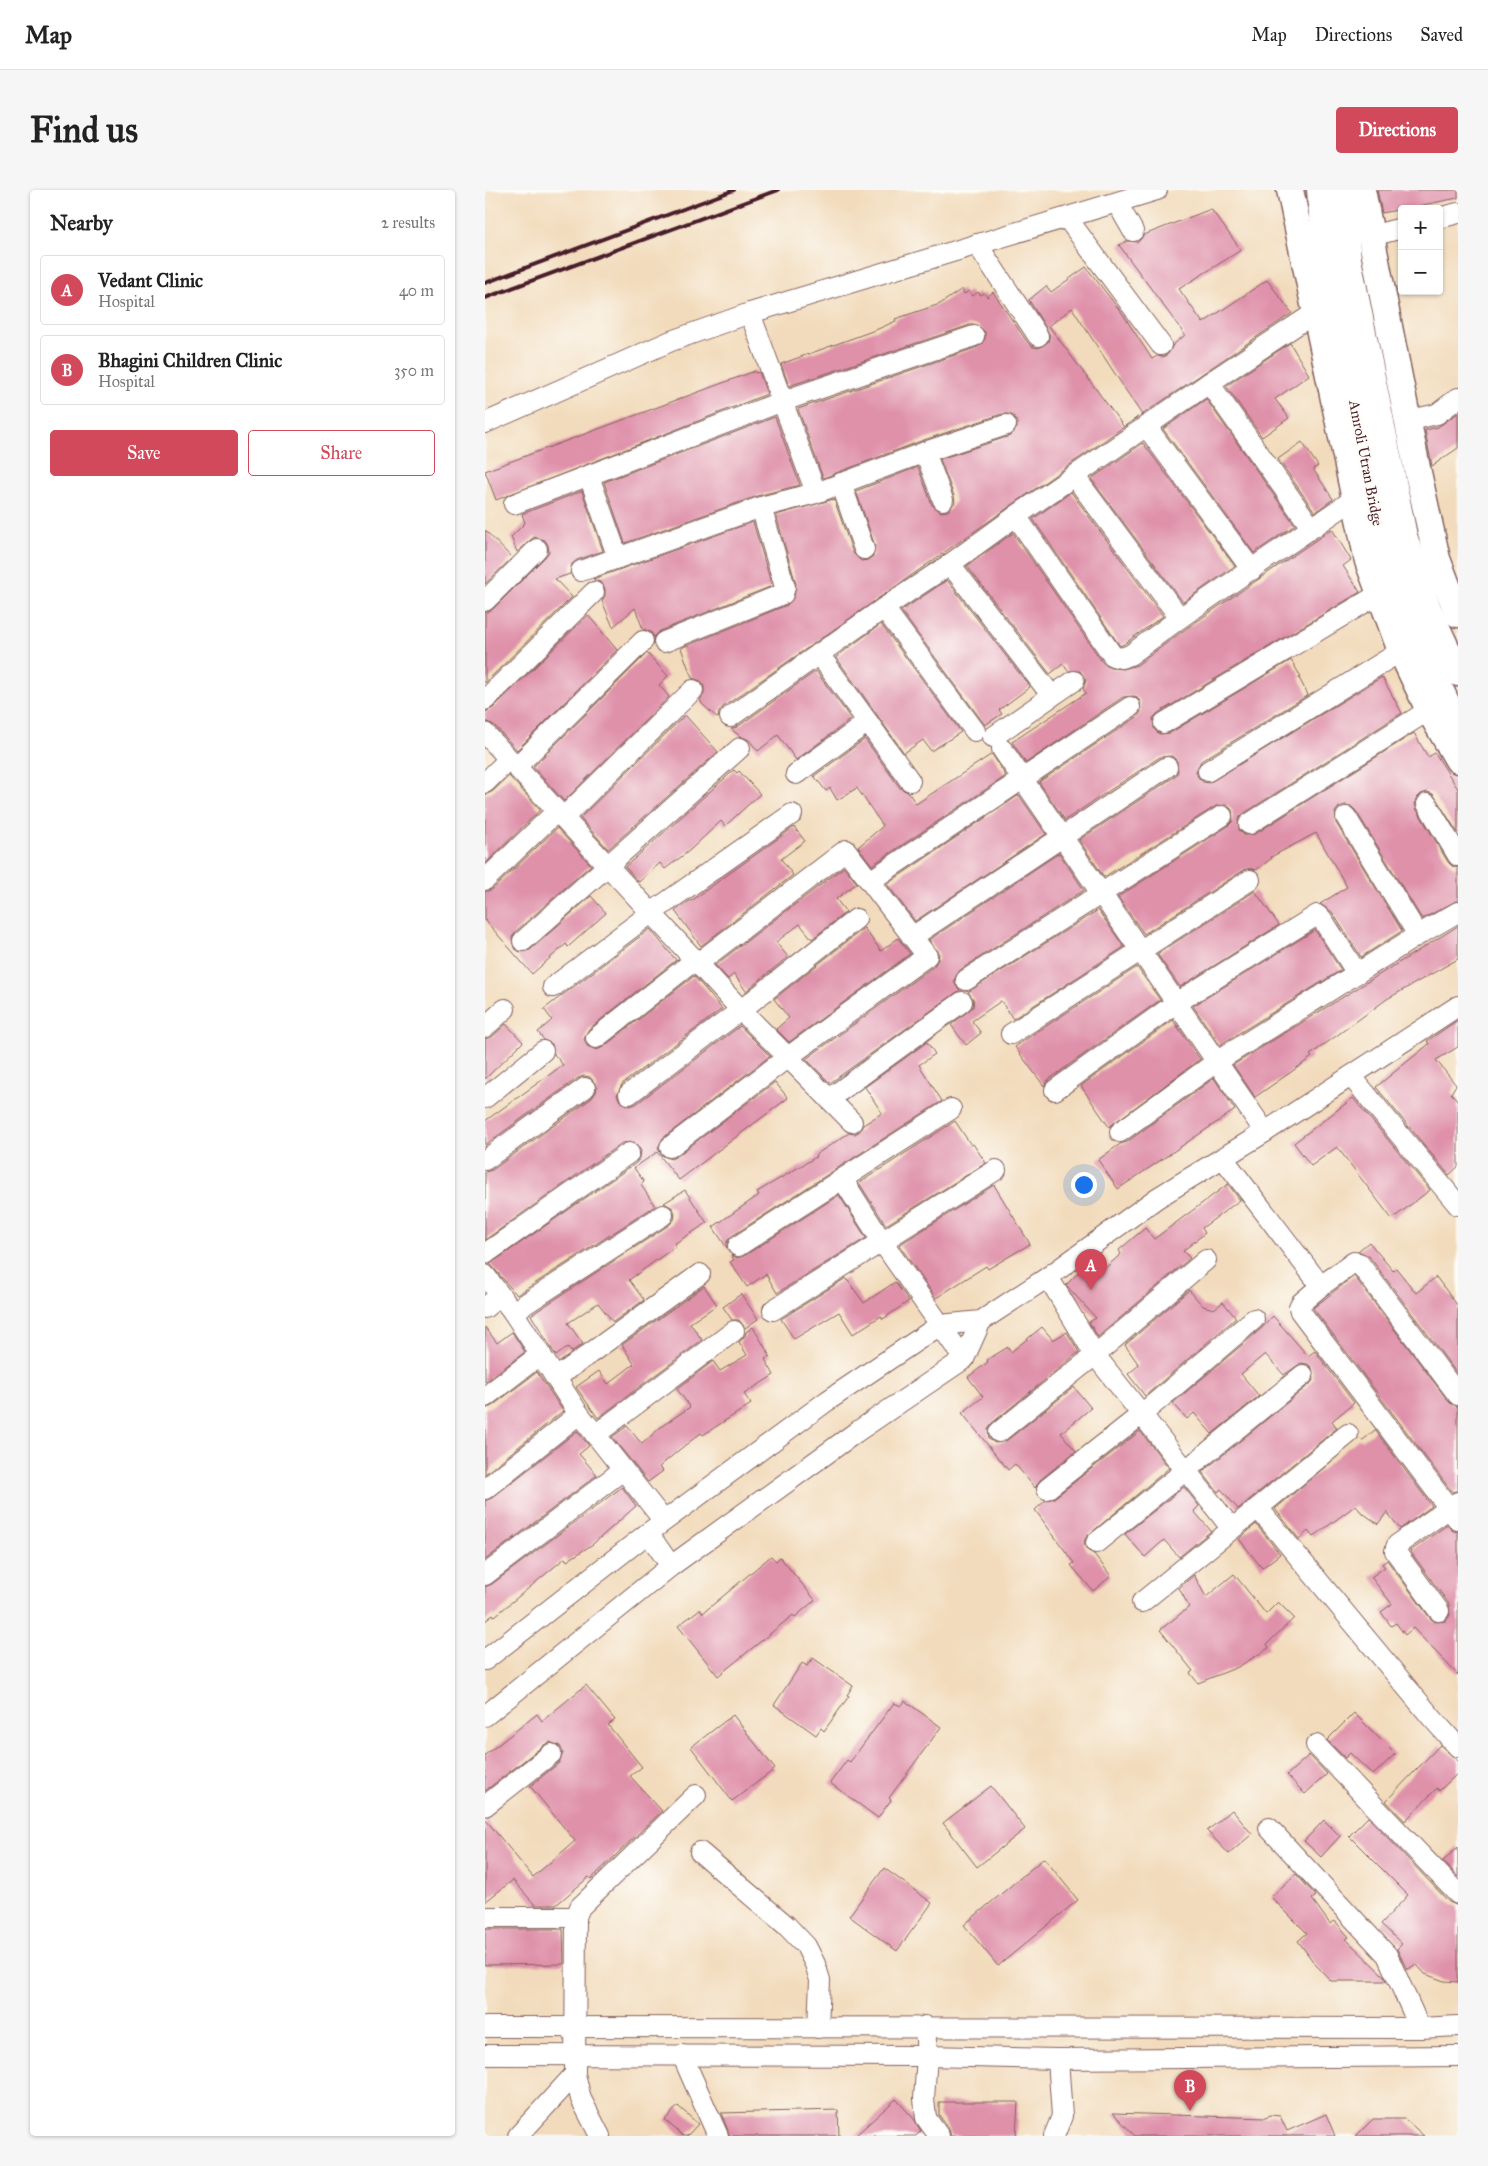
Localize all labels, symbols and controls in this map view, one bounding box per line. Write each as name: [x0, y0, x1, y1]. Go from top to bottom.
text: Map: [25, 20, 72, 50]
text: Map: [1251, 24, 1287, 46]
text: Directions: [1315, 24, 1392, 46]
text: Saved: [1420, 24, 1463, 46]
button: Directions: [1336, 107, 1458, 153]
text: Find us: [30, 109, 138, 152]
map controls: [1398, 205, 1443, 295]
button: +: [1398, 205, 1443, 250]
text: Nearby: [50, 210, 113, 236]
text: 2 results: [381, 213, 435, 232]
button: −: [1398, 250, 1443, 295]
text: Vedant Clinic: [98, 269, 203, 292]
text: A: [62, 281, 72, 300]
text: 40 m: [399, 281, 434, 300]
text: Hospital: [98, 292, 155, 311]
text: Bhagini Children Clinic: [98, 349, 282, 372]
text: B: [62, 361, 72, 380]
text: 350 m: [394, 361, 434, 380]
text: Hospital: [98, 372, 155, 391]
street label: Amroli Utran Bridge: [1345, 398, 1387, 527]
button: Save: [50, 430, 238, 476]
button: Share: [248, 430, 435, 476]
your location: [1071, 1172, 1097, 1198]
pin: A: [1075, 1249, 1107, 1290]
pin: B: [1174, 2070, 1206, 2111]

